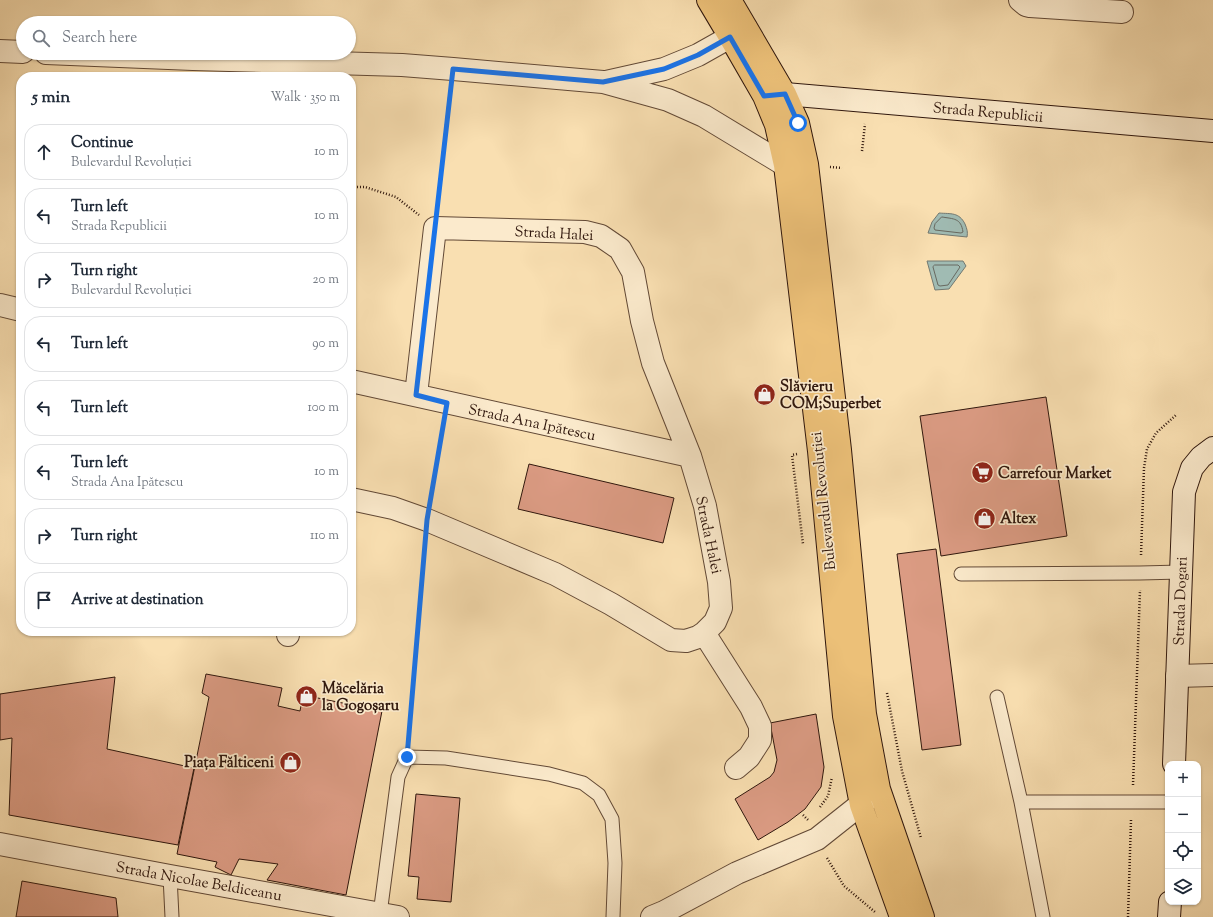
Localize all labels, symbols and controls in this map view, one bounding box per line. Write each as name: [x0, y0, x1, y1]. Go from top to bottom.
search box: [16, 16, 356, 60]
icon: search: [30, 27, 52, 49]
text: Search here: [62, 28, 137, 49]
text: 5 min: [32, 86, 70, 110]
text: Walk · 350 m: [271, 89, 340, 107]
street label: Strada Republicii: [932, 98, 1044, 129]
route start: [789, 114, 807, 132]
text: Continue: [71, 133, 133, 154]
icon: ahead: [33, 141, 55, 163]
text: 10 m: [314, 143, 339, 161]
text: Bulevardul Revoluției: [71, 154, 192, 172]
text: Turn left: [71, 197, 128, 218]
icon: left: [33, 205, 55, 227]
text: 10 m: [314, 207, 339, 225]
text: Strada Republicii: [71, 218, 167, 236]
street label: Strada Halei: [514, 222, 594, 247]
text: Turn right: [71, 261, 137, 282]
icon: right: [33, 269, 55, 291]
text: 20 m: [313, 271, 339, 289]
text: Bulevardul Revoluției: [71, 282, 192, 300]
icon: left: [33, 333, 55, 355]
text: Turn left: [71, 334, 128, 355]
text: 90 m: [312, 335, 339, 353]
place label: Slăvieru COM;Superbet: [780, 377, 882, 415]
shop icon: Slăvieru COM;Superbet: [751, 382, 777, 408]
icon: left: [33, 397, 55, 419]
text: Turn left: [71, 398, 128, 419]
text: 100 m: [307, 399, 339, 417]
street label: Strada Ana Ipătescu: [466, 400, 598, 447]
street label: Bulevardul Revoluției: [807, 430, 842, 571]
text: Turn left: [71, 453, 128, 474]
supermarket icon: Carrefour Market: [969, 460, 995, 486]
icon: left: [33, 461, 55, 483]
text: 10 m: [314, 463, 339, 481]
place label: Carrefour Market: [998, 464, 1112, 485]
text: Strada Ana Ipătescu: [71, 474, 183, 492]
street label: Strada Halei: [689, 494, 726, 576]
shop icon: Altex: [972, 505, 998, 531]
place label: Altex: [1000, 509, 1037, 530]
icon: right: [33, 525, 55, 547]
text: Turn right: [71, 526, 137, 547]
text: 110 m: [310, 527, 339, 545]
street label: Strada Dogari: [1169, 556, 1194, 646]
icon: arrive: [33, 589, 55, 611]
text: Arrive at destination: [71, 590, 204, 611]
place label: Măcelăria la Gogoșaru: [322, 679, 399, 717]
shop icon: Măcelăria la Gogoșaru: [294, 684, 320, 710]
route end: [398, 748, 416, 766]
shop icon: Piața Fălticeni: [277, 749, 303, 775]
place label: Piața Fălticeni: [184, 753, 275, 774]
map controls: [1165, 761, 1201, 905]
button: +: [1165, 761, 1201, 797]
button: −: [1165, 797, 1201, 833]
button: locate: [1165, 833, 1201, 869]
street label: Strada Nicolae Beldiceanu: [114, 858, 284, 907]
button: layers: [1165, 869, 1201, 905]

